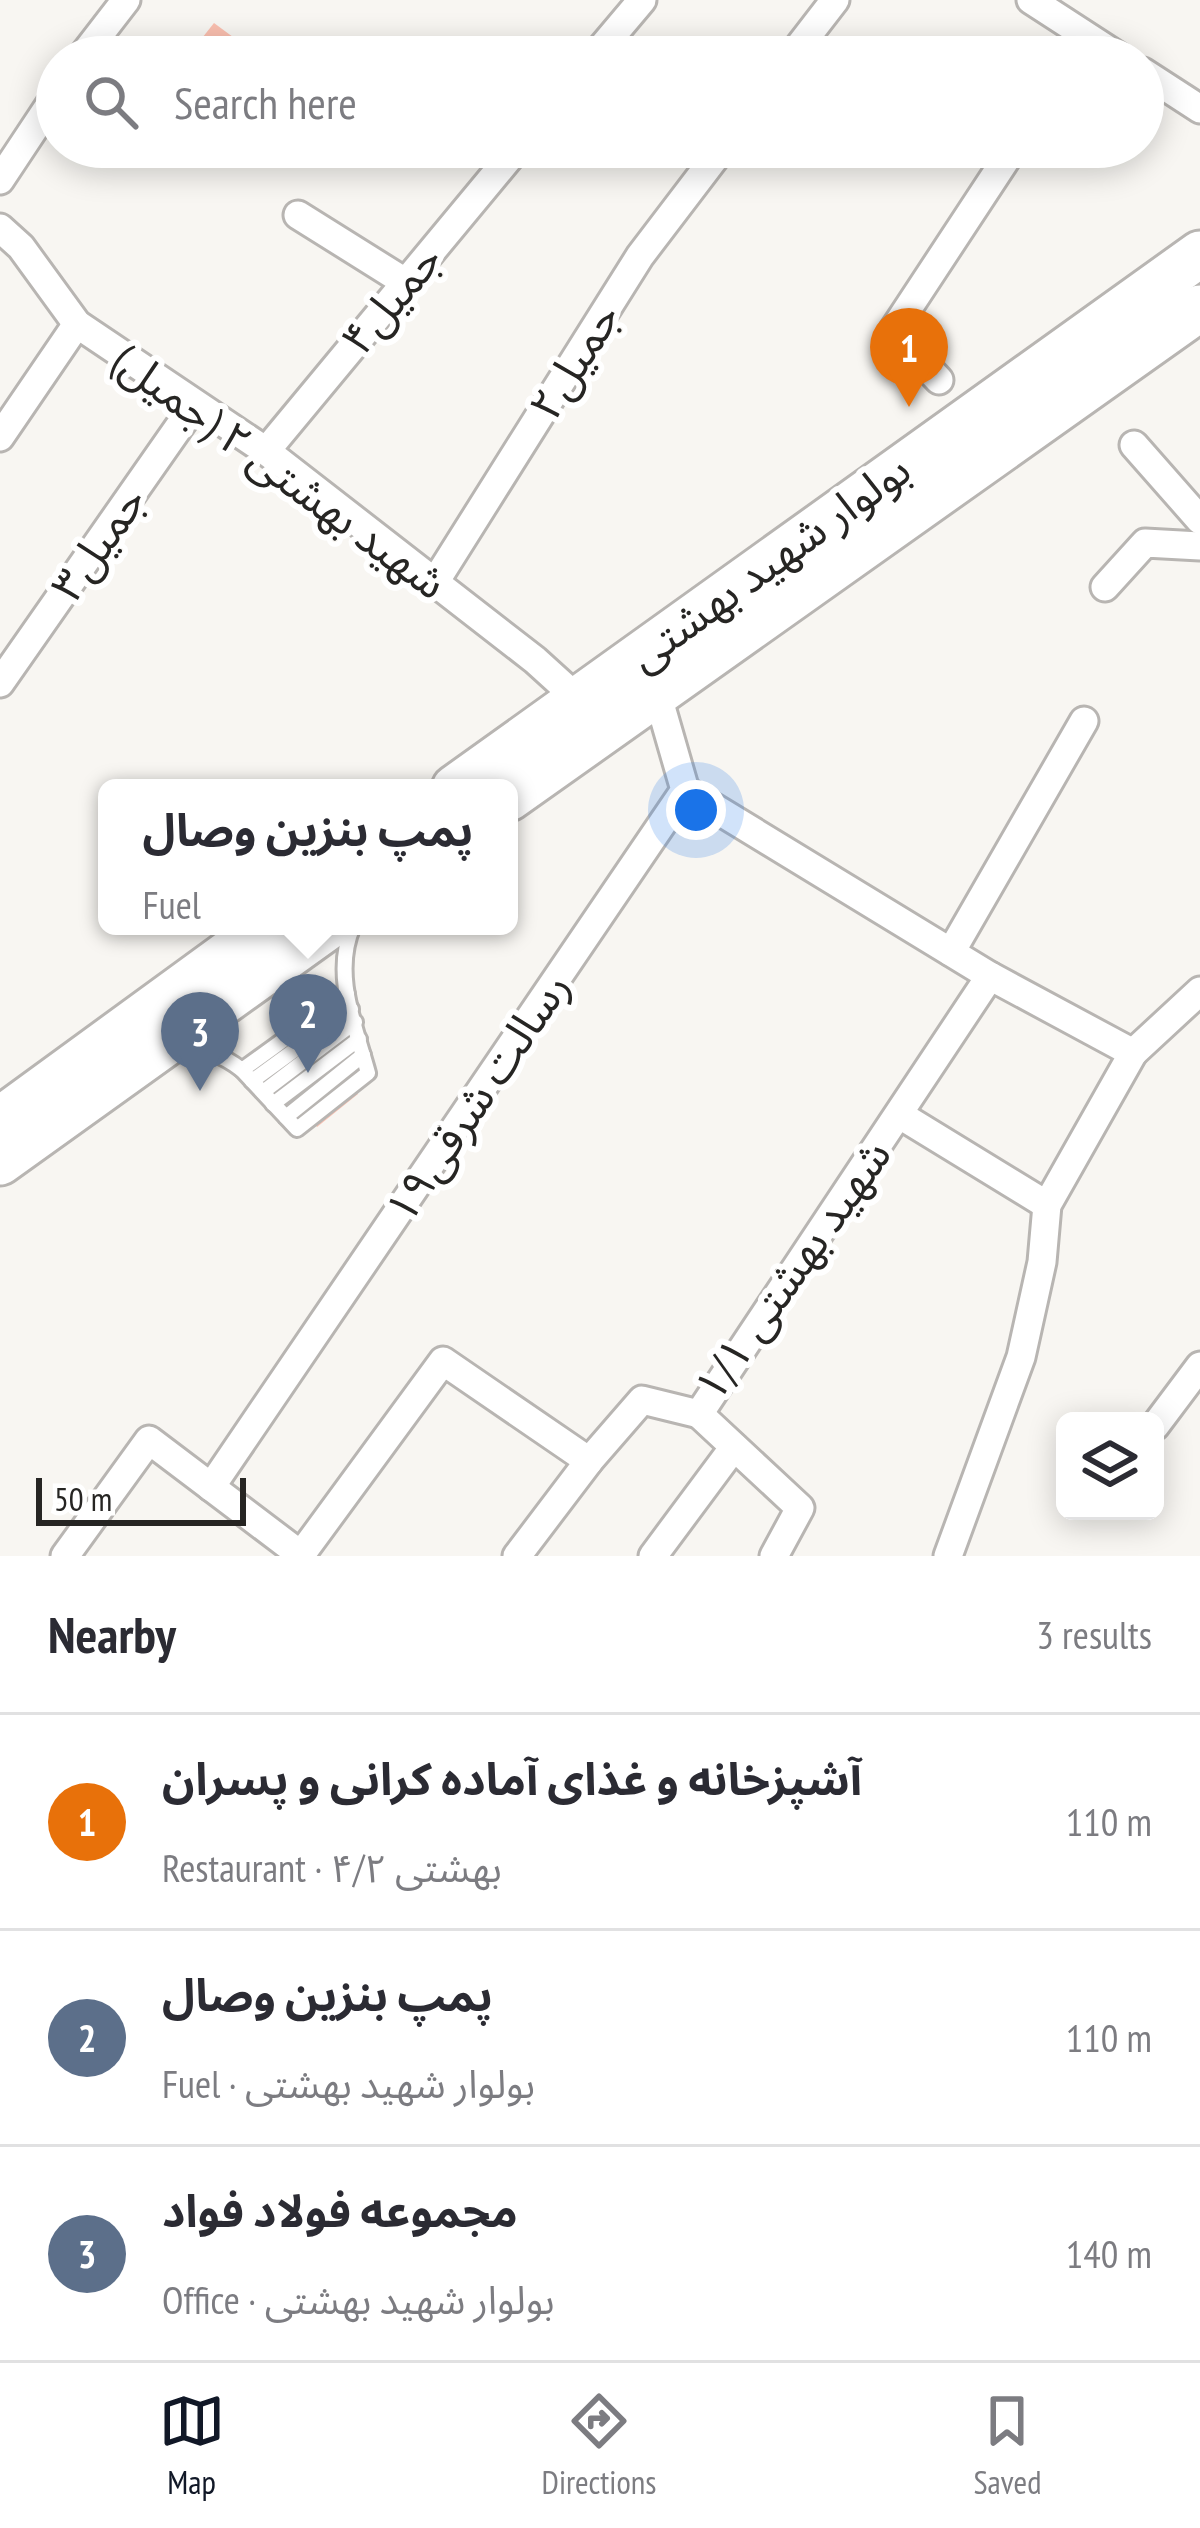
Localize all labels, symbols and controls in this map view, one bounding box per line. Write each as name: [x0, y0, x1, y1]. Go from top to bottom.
search box: [36, 36, 1164, 168]
icon: search: [78, 69, 144, 135]
text: Search here: [174, 73, 357, 131]
street label: جمیل۴: [327, 231, 454, 366]
street label: جمیل۲: [515, 291, 632, 430]
pin: 1: [870, 308, 948, 407]
street label: شهید بهشتی ۲ (جمیل): [102, 329, 459, 611]
street label: بولوار شهید بهشتی: [616, 439, 921, 683]
street label: جمیل۳: [37, 473, 158, 611]
popup: [98, 779, 518, 935]
your location: [666, 780, 726, 840]
text: پمپ بنزین وصال: [143, 800, 473, 858]
text: Fuel: [143, 879, 201, 930]
street label: رسالت شرقی۱۹: [371, 960, 581, 1233]
pin: 2: [269, 974, 347, 1073]
pin: 3: [161, 992, 239, 1091]
street label: شهید بهشتی ۱/۱: [680, 1128, 903, 1411]
map controls: [1056, 1412, 1164, 1520]
button: layers: [1056, 1412, 1164, 1520]
scale bar: [36, 1472, 246, 1525]
text: 50 m: [54, 1477, 112, 1520]
text: Nearby: [48, 1601, 176, 1667]
text: 3 results: [1036, 1609, 1152, 1660]
text: آشپزخانه و غذای آماده کرانی و پسران: [162, 1749, 862, 1807]
text: 1: [78, 1796, 96, 1847]
text: 110 m: [1066, 1796, 1152, 1847]
text: Restaurant · بهشتی ۴/۲: [162, 1842, 502, 1893]
text: پمپ بنزین وصال: [162, 1965, 493, 2023]
text: 2: [78, 2012, 96, 2063]
text: 110 m: [1066, 2012, 1152, 2063]
text: Fuel · بولوار شهید بهشتی: [162, 2058, 535, 2109]
text: مجموعه فولاد فواد: [162, 2181, 518, 2239]
text: 3: [78, 2228, 96, 2279]
text: 140 m: [1066, 2228, 1152, 2279]
text: Office · بولوار شهید بهشتی: [162, 2274, 555, 2325]
tab: Map: [159, 2388, 225, 2503]
tab: Directions: [542, 2388, 656, 2503]
tab: Saved: [973, 2388, 1041, 2503]

